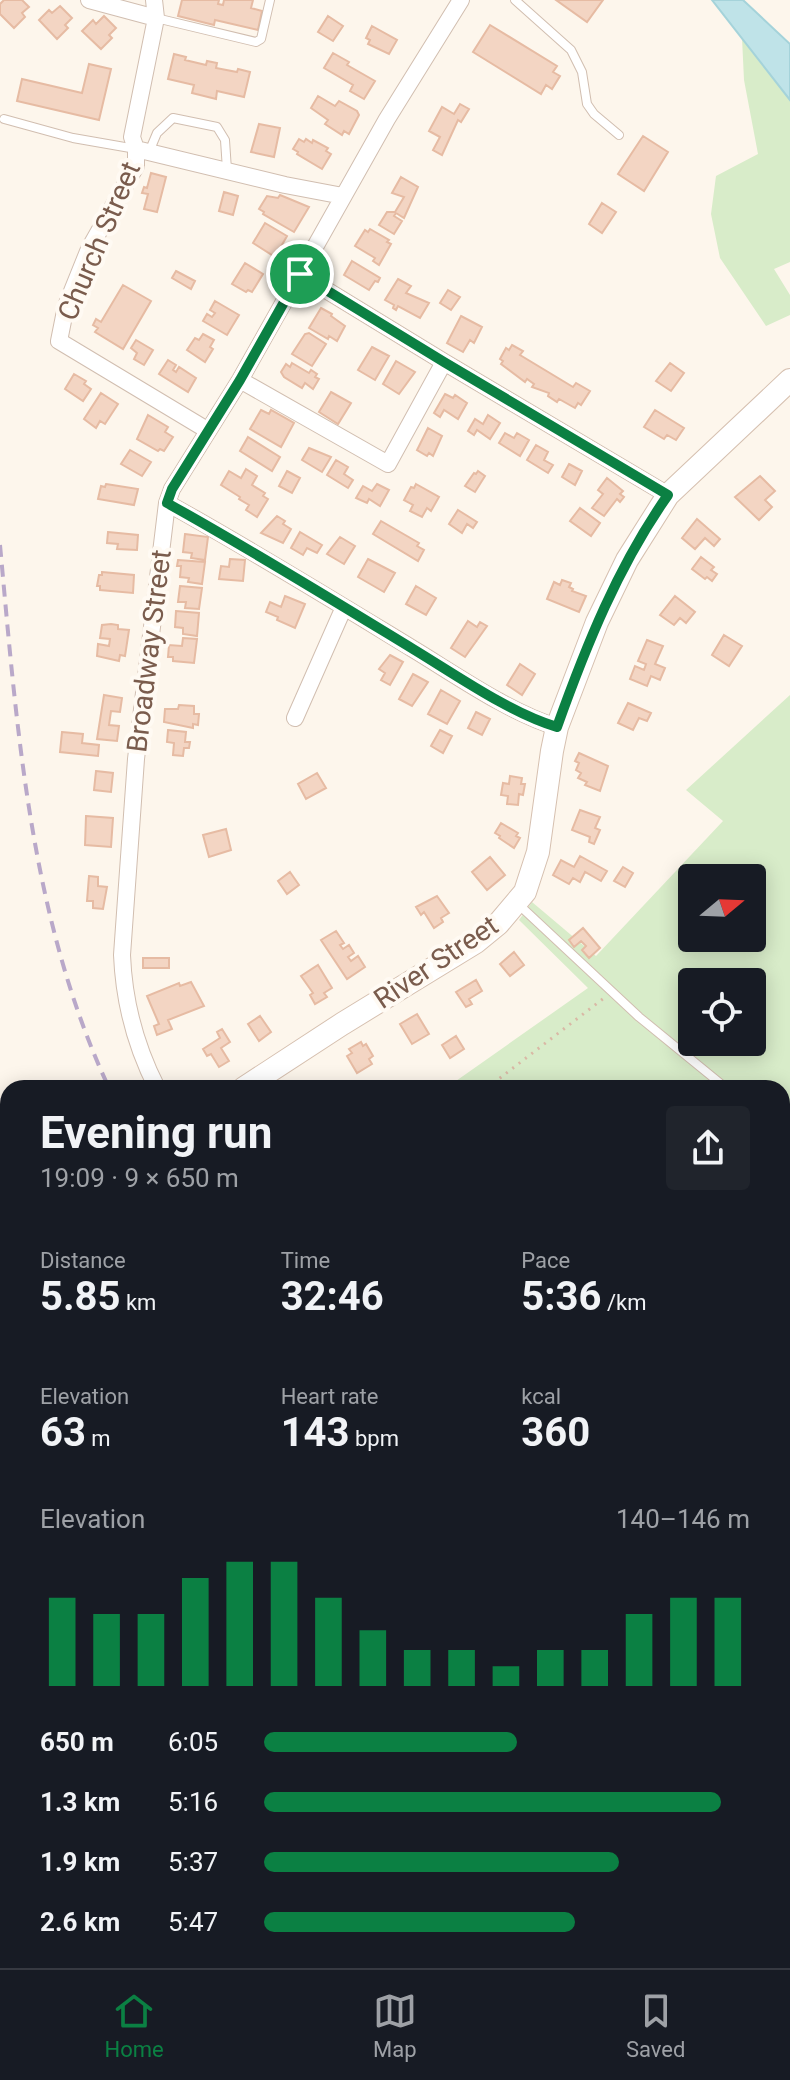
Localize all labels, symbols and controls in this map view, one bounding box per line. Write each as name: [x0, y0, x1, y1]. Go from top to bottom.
street label: Church Street: [51, 157, 147, 325]
pin: [266, 240, 334, 308]
icon: arrive: [278, 252, 322, 296]
street label: Broadway Street: [120, 548, 178, 754]
north arrow: [678, 864, 766, 952]
map controls: [678, 864, 766, 1056]
street label: River Street: [368, 908, 504, 1016]
button: locate: [678, 968, 766, 1056]
button: share: [666, 1106, 750, 1190]
text: Evening run: [40, 1107, 272, 1159]
text: 19:09 · 9 × 650 m: [40, 1163, 239, 1193]
text: Distance: [40, 1248, 126, 1273]
text: Time: [281, 1248, 330, 1273]
text: Pace: [521, 1248, 570, 1273]
text: 5.85: [40, 1273, 120, 1320]
text: 32:46: [281, 1273, 384, 1320]
text: 5:36: [521, 1273, 601, 1320]
text: km: [120, 1290, 156, 1315]
text: /km: [601, 1290, 646, 1315]
text: Elevation: [40, 1384, 129, 1409]
text: Heart rate: [281, 1384, 379, 1409]
text: kcal: [521, 1384, 561, 1409]
text: 63: [40, 1409, 86, 1456]
text: 143: [281, 1409, 350, 1456]
text: 360: [521, 1409, 590, 1456]
text: m: [86, 1426, 111, 1451]
text: bpm: [350, 1426, 399, 1451]
text: Elevation: [40, 1504, 145, 1534]
text: 140–146 m: [616, 1504, 750, 1534]
text: 650 m: [40, 1727, 114, 1757]
text: 6:05: [168, 1727, 218, 1757]
text: 1.3 km: [40, 1787, 120, 1817]
text: 5:16: [168, 1787, 218, 1817]
text: 1.9 km: [40, 1847, 120, 1877]
text: 5:37: [168, 1847, 218, 1877]
text: 2.6 km: [40, 1907, 120, 1937]
text: 5:47: [168, 1907, 218, 1937]
tab: Home: [105, 1989, 164, 2062]
tab: Map: [373, 1989, 417, 2062]
tab: Saved: [626, 1989, 685, 2062]

